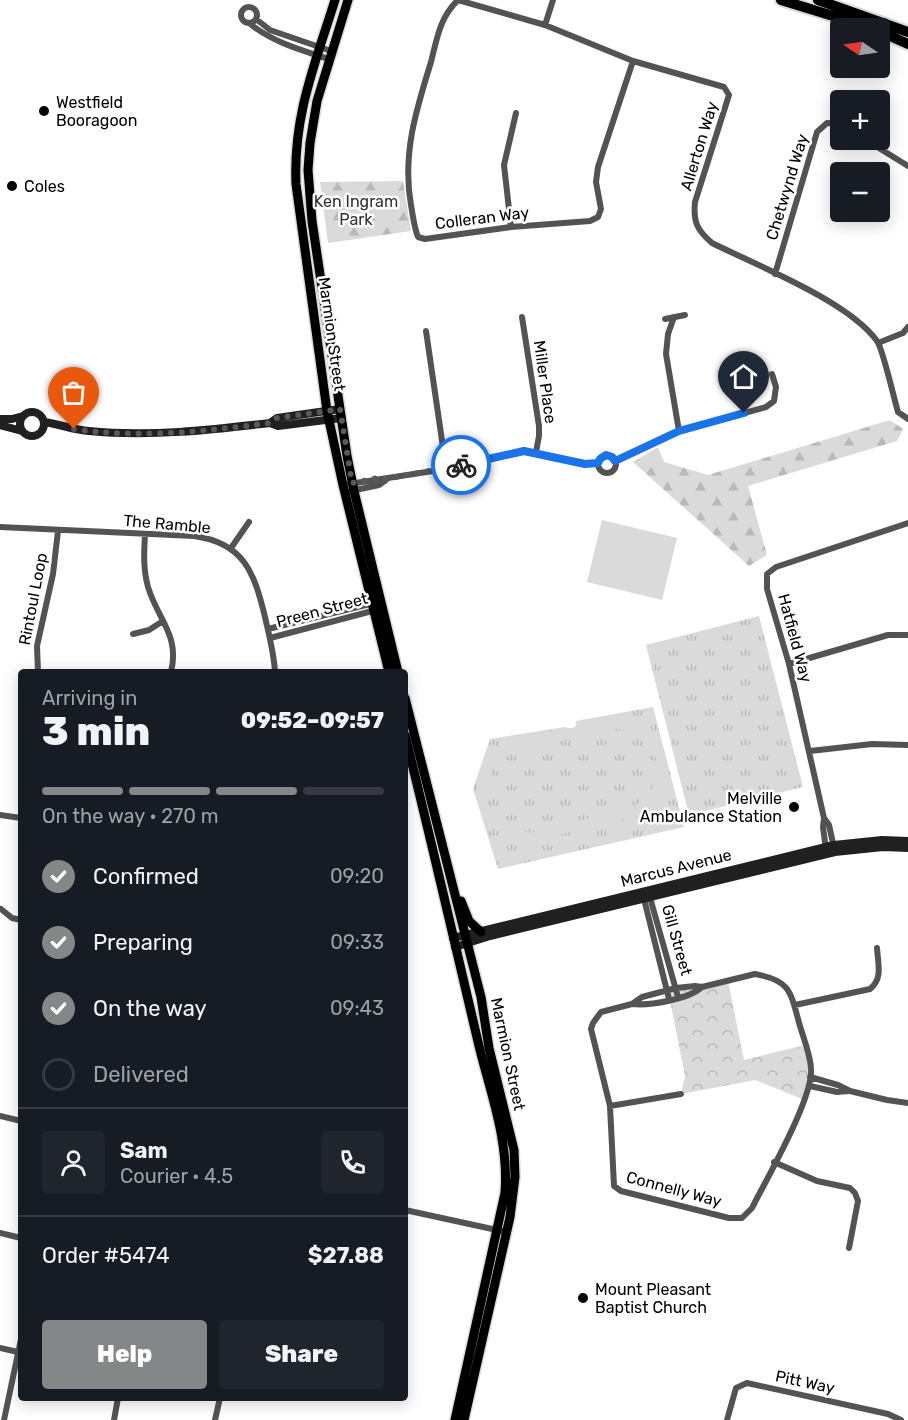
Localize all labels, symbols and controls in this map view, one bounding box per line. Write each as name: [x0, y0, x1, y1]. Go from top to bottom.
north arrow: [830, 18, 890, 78]
map controls: [830, 18, 890, 222]
button: +: [830, 90, 890, 150]
place label: Westfield Booragoon: [56, 93, 137, 130]
street label: Allerton Way: [676, 99, 722, 193]
marker: Westfield Booragoon: [37, 104, 51, 118]
street label: Chetwynd Way: [762, 131, 812, 242]
button: −: [830, 162, 890, 222]
place label: Coles: [24, 177, 65, 196]
marker: Coles: [5, 179, 19, 193]
park label: Ken Ingram Park: [314, 192, 398, 229]
street label: Colleran Way: [434, 203, 530, 233]
street label: Marmion Street: [315, 276, 349, 392]
street label: Miller Place: [530, 339, 560, 425]
pin: [718, 351, 769, 413]
icon: home: [727, 360, 760, 393]
pin: [48, 367, 99, 429]
icon: bag: [57, 376, 90, 409]
courier: [431, 435, 491, 495]
icon: bike: [445, 449, 478, 482]
street label: The Ramble: [123, 511, 211, 537]
street label: Rintoul Loop: [15, 551, 51, 647]
street label: Preen Street: [274, 589, 370, 631]
street label: Hatfield Way: [774, 591, 816, 685]
text: Arriving in: [42, 686, 137, 710]
text: 09:52–09:57: [241, 707, 384, 734]
text: 3 min: [42, 709, 150, 755]
place label: Melville Ambulance Station: [640, 789, 782, 826]
marker: Melville Ambulance Station: [787, 800, 801, 814]
text: On the way · 270 m: [42, 804, 219, 828]
street label: Marcus Avenue: [619, 845, 733, 891]
icon: check: [42, 860, 75, 893]
text: Confirmed: [93, 863, 199, 890]
text: 09:20: [330, 864, 384, 888]
street label: Gill Street: [658, 902, 696, 978]
icon: check: [42, 926, 75, 959]
text: Preparing: [93, 929, 193, 956]
text: 09:33: [330, 930, 384, 954]
icon: check: [42, 992, 75, 1025]
text: On the way: [93, 995, 207, 1022]
text: 09:43: [330, 996, 384, 1020]
street label: Marmion Street: [487, 996, 529, 1112]
text: Delivered: [93, 1061, 189, 1088]
button: person: [42, 1131, 105, 1194]
button: phone: [321, 1131, 384, 1194]
text: Sam: [120, 1137, 168, 1164]
text: Courier · 4.5: [120, 1164, 233, 1188]
street label: Connelly Way: [624, 1167, 724, 1211]
text: Order #5474: [42, 1242, 170, 1269]
text: $27.88: [308, 1242, 384, 1269]
place label: Mount Pleasant Baptist Church: [595, 1280, 711, 1317]
marker: Mount Pleasant Baptist Church: [576, 1291, 590, 1305]
button: Help: [42, 1320, 207, 1389]
button: Share: [219, 1320, 384, 1389]
street label: Pitt Way: [774, 1366, 837, 1398]

